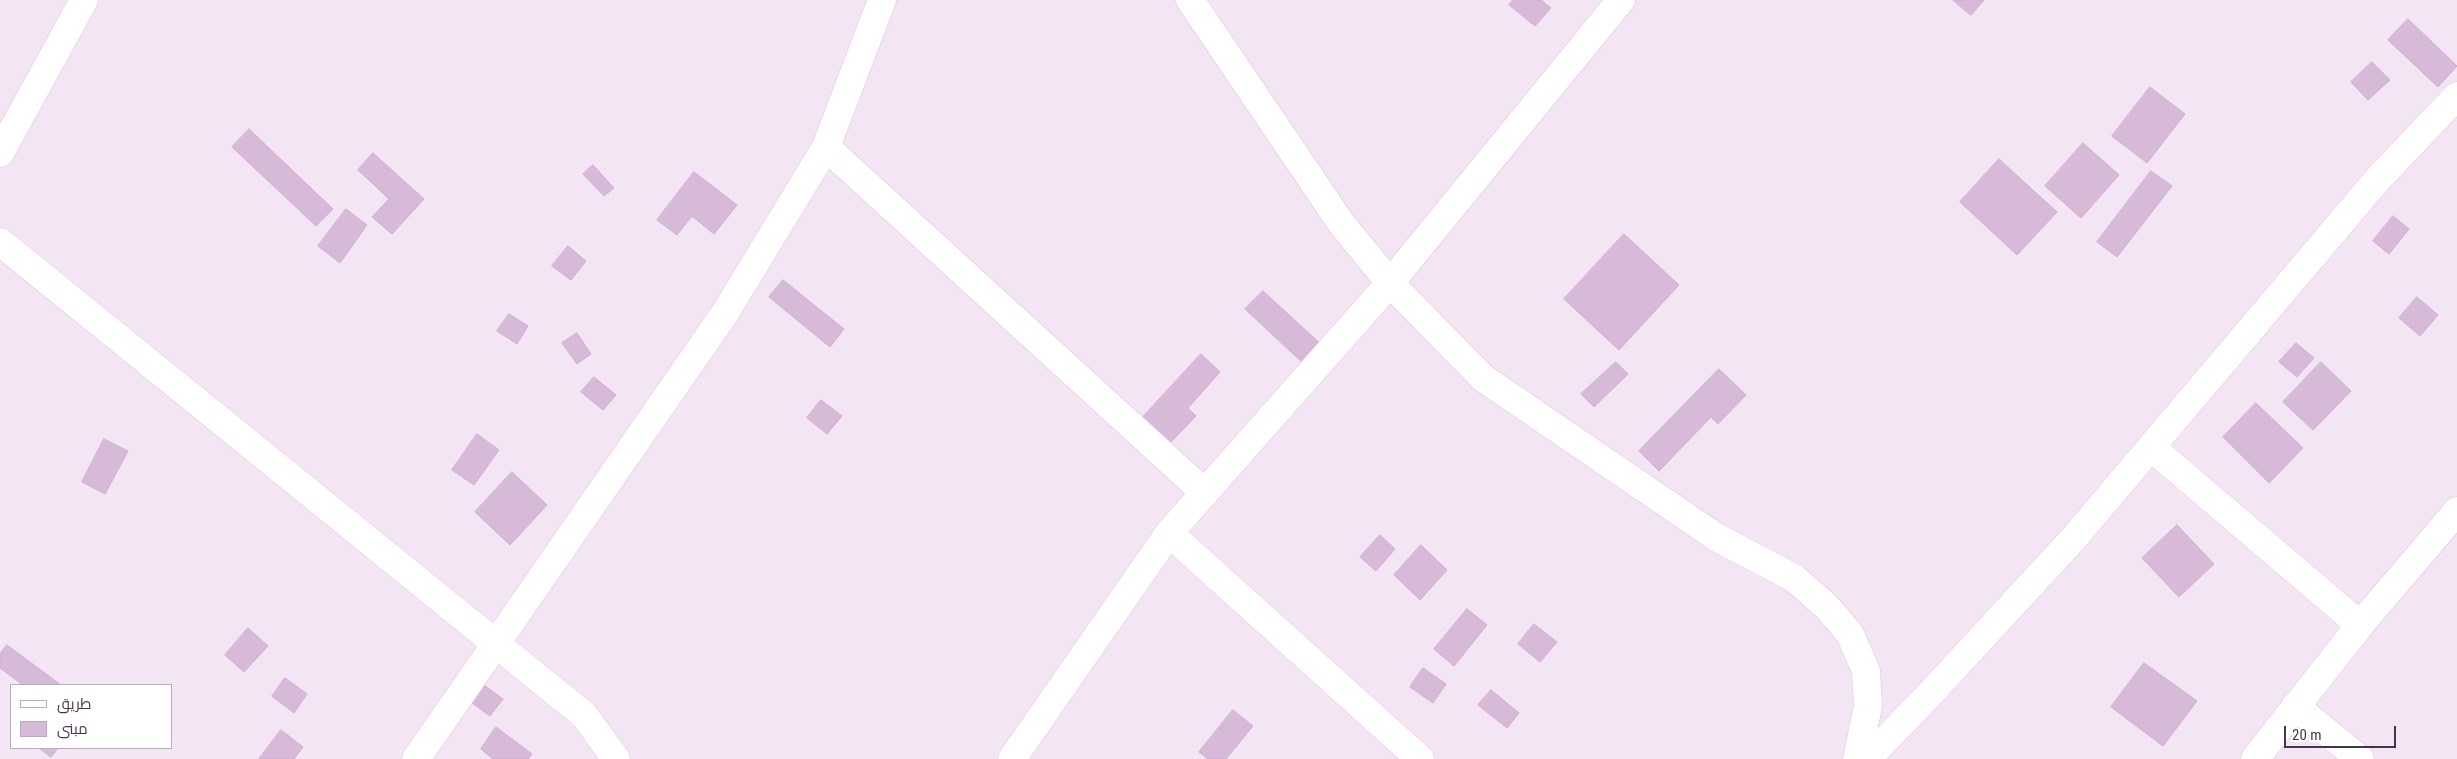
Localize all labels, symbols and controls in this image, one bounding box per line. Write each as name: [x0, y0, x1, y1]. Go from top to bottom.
legend: [10, 684, 172, 749]
text: طريق: [57, 695, 91, 713]
scale bar: [2287, 716, 2400, 748]
text: مبنى: [57, 720, 88, 738]
text: 20 m: [2292, 726, 2322, 744]

